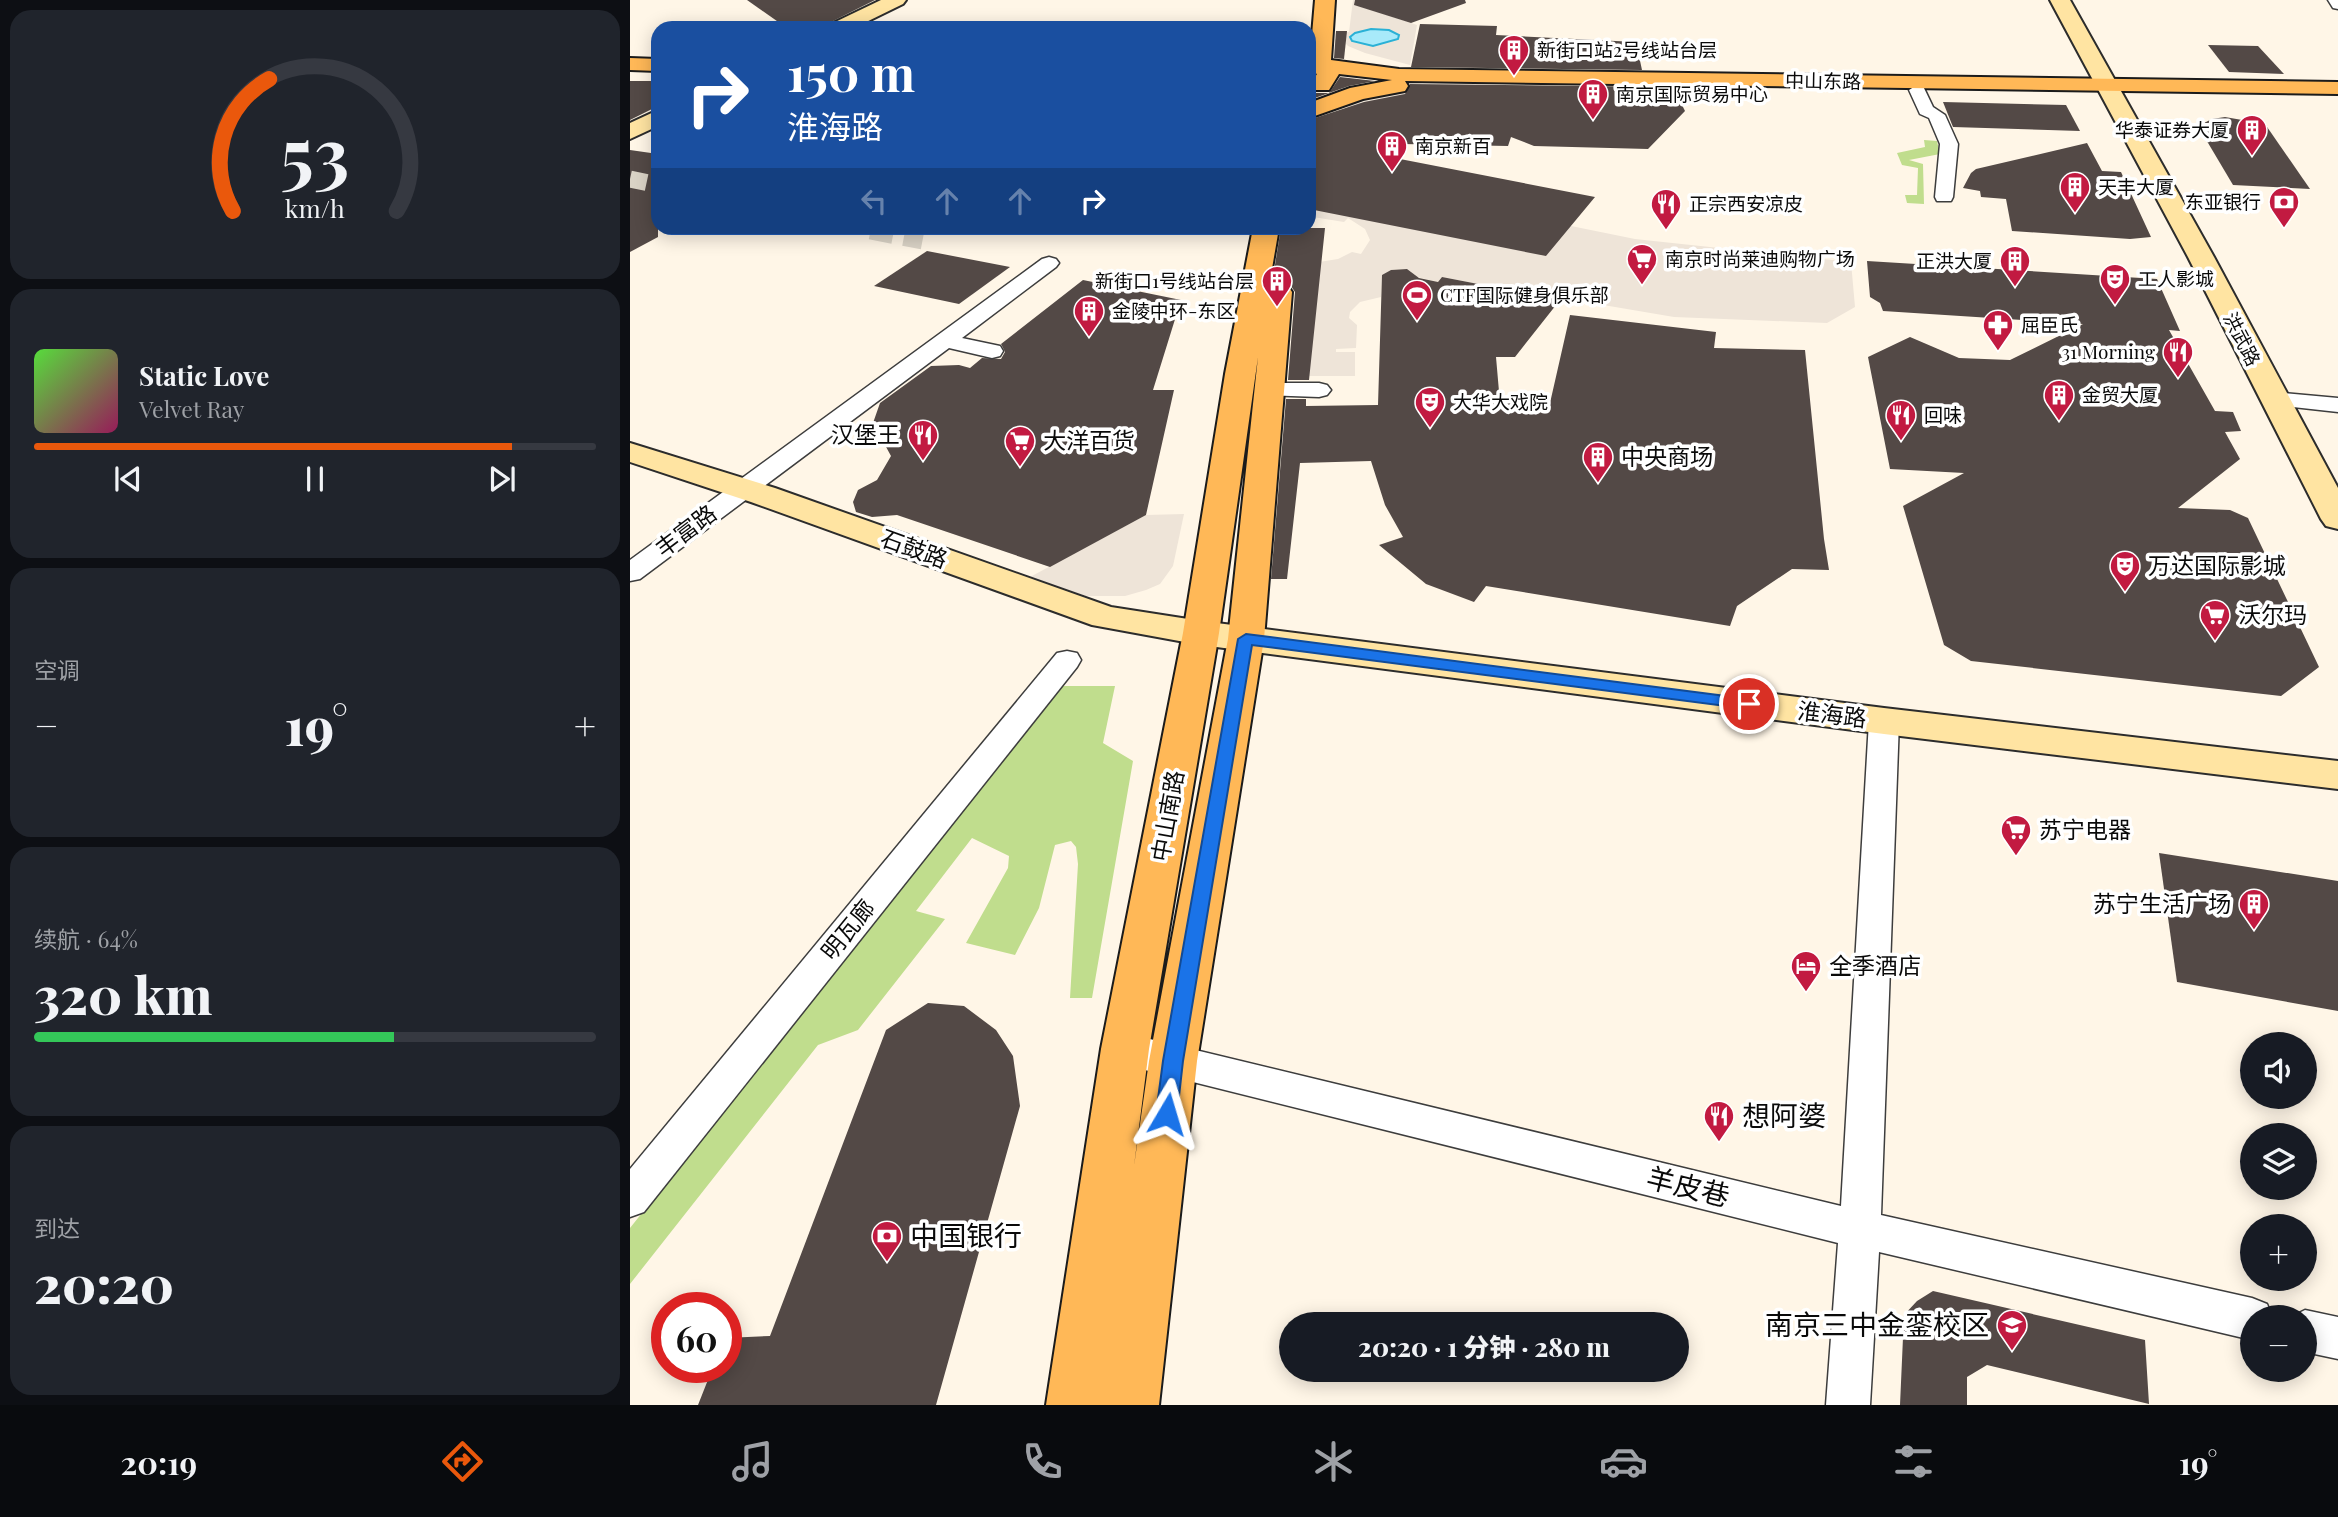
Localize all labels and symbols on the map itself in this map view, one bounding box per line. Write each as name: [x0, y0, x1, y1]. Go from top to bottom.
building icon: 新街口站2号线站台层: [1497, 33, 1531, 77]
place label: 新街口站2号线站台层: [1537, 36, 1717, 62]
street label: 中山东路: [1785, 66, 1861, 94]
building icon: 南京国际贸易中心: [1576, 77, 1610, 121]
place label: 南京国际贸易中心: [1616, 80, 1768, 106]
building icon: 华泰证券大厦: [2235, 113, 2269, 157]
place label: 华泰证券大厦: [2115, 116, 2229, 142]
building icon: 南京新百: [1375, 129, 1409, 173]
place label: 南京新百: [1415, 132, 1491, 158]
building icon: 天丰大厦: [2058, 170, 2092, 214]
place label: 天丰大厦: [2098, 173, 2174, 199]
bank icon: 东亚银行: [2267, 185, 2301, 229]
restaurant icon: 正宗西安凉皮: [1649, 187, 1683, 231]
place label: 东亚银行: [2185, 188, 2261, 214]
place label: 正宗西安凉皮: [1689, 190, 1803, 216]
supermarket icon: 南京时尚莱迪购物广场: [1625, 242, 1659, 286]
building icon: 正洪大厦: [1998, 244, 2032, 288]
place label: 南京时尚莱迪购物广场: [1665, 245, 1855, 271]
place label: 正洪大厦: [1916, 247, 1992, 273]
theatre icon: 工人影城: [2098, 262, 2132, 306]
building icon: 新街口1号线站台层: [1260, 264, 1294, 308]
place label: 工人影城: [2138, 265, 2214, 291]
place label: 新街口1号线站台层: [1095, 267, 1254, 293]
sports icon: CTF国际健身俱乐部: [1400, 278, 1434, 322]
place label: CTF国际健身俱乐部: [1440, 281, 1609, 307]
building icon: 金陵中环-东区: [1072, 294, 1106, 338]
place label: 金陵中环-东区: [1112, 297, 1235, 323]
street label: 洪武路: [2218, 307, 2267, 370]
pharmacy icon: 屈臣氏: [1981, 308, 2015, 352]
place label: 屈臣氏: [2021, 311, 2078, 337]
restaurant icon: 31 Morning: [2161, 335, 2195, 379]
place label: 31 Morning: [2062, 338, 2155, 364]
building icon: 金贸大厦: [2042, 378, 2076, 422]
place label: 金贸大厦: [2082, 381, 2158, 407]
theatre icon: 大华大戏院: [1413, 385, 1447, 429]
place label: 大华大戏院: [1453, 388, 1548, 414]
restaurant icon: 回味: [1884, 398, 1918, 442]
place label: 回味: [1924, 401, 1962, 427]
place label: 汉堡王: [831, 418, 900, 449]
restaurant icon: 汉堡王: [906, 418, 940, 462]
supermarket icon: 大洋百货: [1003, 424, 1037, 468]
place label: 大洋百货: [1043, 424, 1135, 455]
building icon: 中央商场: [1581, 440, 1615, 484]
place label: 中央商场: [1621, 440, 1713, 471]
street label: 丰富路: [648, 497, 722, 563]
street label: 石鼓路: [877, 521, 952, 574]
theatre icon: 万达国际影城: [2108, 549, 2142, 593]
place label: 万达国际影城: [2148, 549, 2286, 580]
supermarket icon: 沃尔玛: [2198, 598, 2232, 642]
place label: 沃尔玛: [2238, 598, 2307, 629]
pin: [1719, 674, 1779, 734]
street label: 淮海路: [1796, 694, 1868, 733]
street label: 中山南路: [1143, 768, 1190, 864]
supermarket icon: 苏宁电器: [1999, 813, 2033, 857]
place label: 苏宁电器: [2039, 813, 2131, 844]
place label: 苏宁生活广场: [2093, 887, 2231, 918]
building icon: 苏宁生活广场: [2237, 887, 2271, 931]
street label: 明瓦廊: [813, 892, 881, 966]
hotel icon: 全季酒店: [1789, 949, 1823, 993]
place label: 全季酒店: [1829, 949, 1921, 980]
position arrow: [1130, 1077, 1204, 1151]
place label: 想阿婆: [1742, 1096, 1826, 1133]
restaurant icon: 想阿婆: [1702, 1099, 1736, 1143]
street label: 羊皮巷: [1643, 1157, 1734, 1214]
place label: 中国银行: [910, 1216, 1022, 1253]
bank icon: 中国银行: [870, 1219, 904, 1263]
speed limit sign: 60: [651, 1292, 742, 1383]
place label: 南京三中金銮校区: [1765, 1305, 1989, 1342]
school or university icon: 南京三中金銮校区: [1995, 1308, 2029, 1352]

